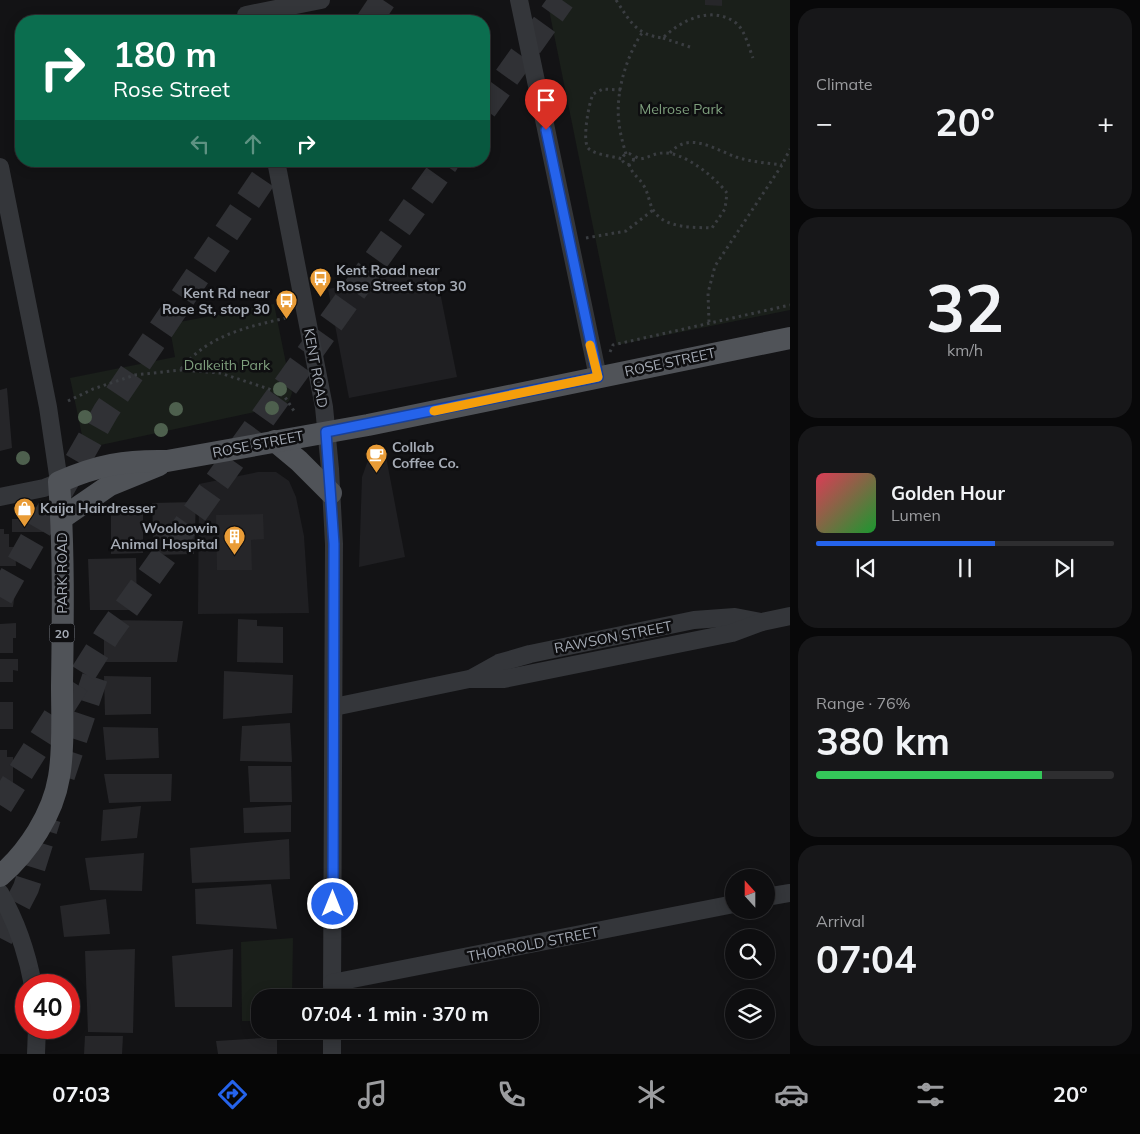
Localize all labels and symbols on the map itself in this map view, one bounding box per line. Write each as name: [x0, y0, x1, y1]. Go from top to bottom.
pin: [525, 79, 567, 130]
park label: Melrose Park: [639, 100, 724, 118]
place label: Kent Road near Rose Street stop 30: [336, 261, 466, 295]
bus stop icon: Kent Road near Rose Street stop 30: [308, 266, 332, 297]
place label: Kent Rd near Rose St, stop 30: [162, 284, 270, 318]
bus stop icon: Kent Rd near Rose St, stop 30: [274, 289, 298, 320]
street label: KENT ROAD: [300, 327, 332, 409]
street label: ROSE STREET: [623, 343, 718, 380]
park label: Dalkeith Park: [184, 356, 271, 374]
street label: ROSE STREET: [211, 426, 306, 462]
place label: Collab Coffee Co.: [392, 438, 459, 472]
cafe icon: Collab Coffee Co.: [364, 443, 388, 474]
shop icon: Kaija Hairdresser: [12, 496, 36, 527]
place label: Kaija Hairdresser: [40, 499, 156, 517]
place label: Wooloowin Animal Hospital: [111, 519, 218, 553]
building icon: Wooloowin Animal Hospital: [222, 524, 246, 555]
street label: PARK ROAD: [53, 532, 71, 614]
street label: RAWSON STREET: [553, 617, 674, 657]
road number: 20: [50, 624, 74, 642]
north arrow: [725, 869, 775, 919]
position arrow: [306, 877, 358, 929]
street label: THORROLD STREET: [466, 922, 601, 966]
speed limit sign: 40: [15, 974, 80, 1039]

